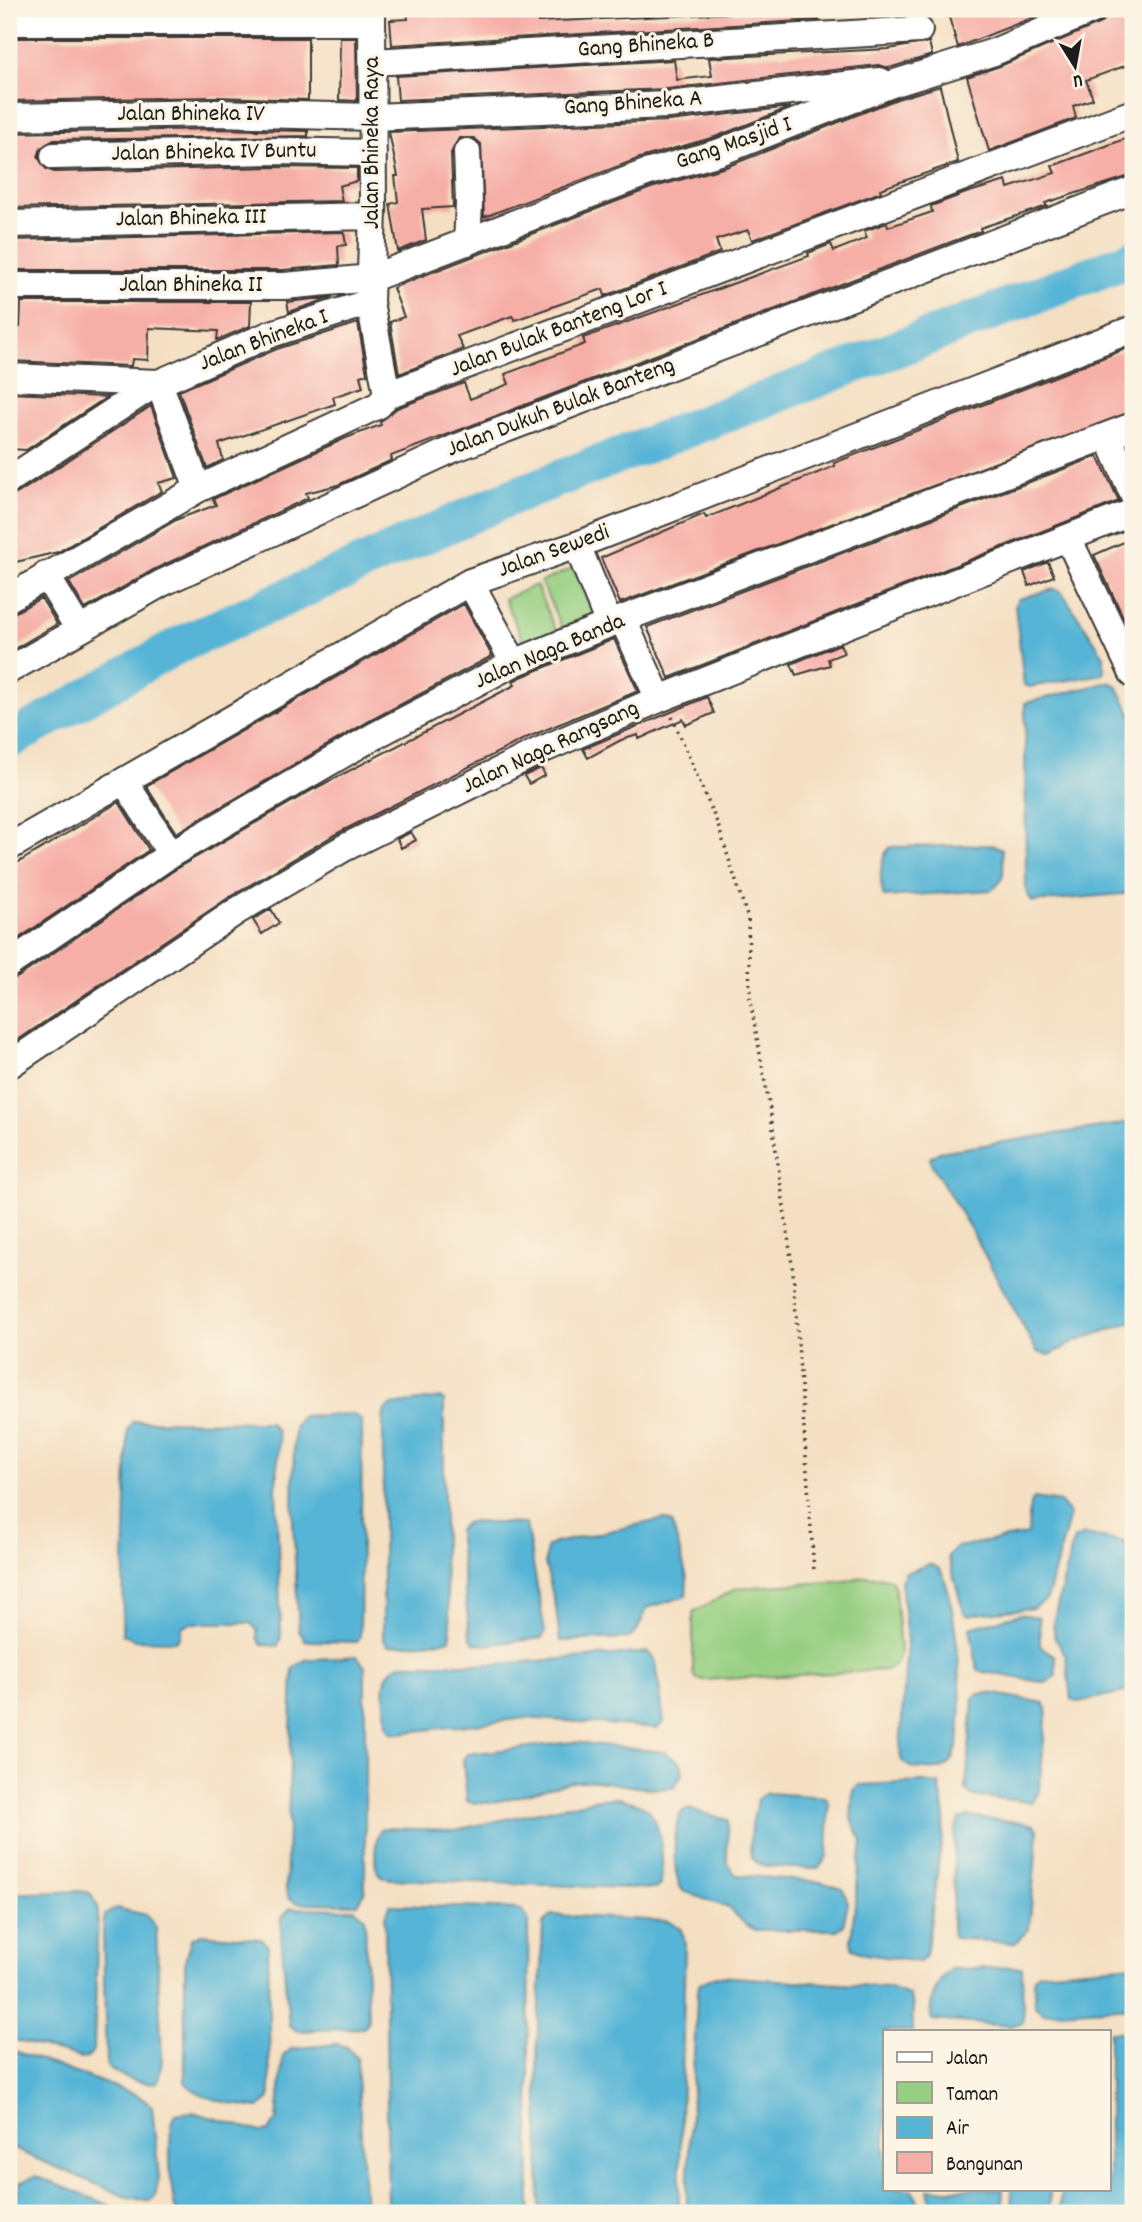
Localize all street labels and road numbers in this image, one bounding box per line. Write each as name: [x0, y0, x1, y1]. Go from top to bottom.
street label: Gang Bhineka B: [577, 24, 715, 68]
street label: Jalan Bhineka Raya: [356, 56, 390, 229]
street label: Gang Bhineka A: [563, 82, 703, 126]
street label: Jalan Bhineka IV: [117, 98, 265, 132]
street label: Gang Masjid I: [671, 108, 797, 180]
street label: Jalan Bhineka IV Buntu: [111, 134, 317, 172]
street label: Jalan Bhineka III: [115, 201, 267, 237]
street label: Jalan Bhineka II: [119, 269, 263, 303]
street label: Jalan Bulak Banteng Lor I: [445, 273, 673, 387]
street label: Jalan Bhineka I: [194, 301, 334, 381]
street label: Jalan Dukuh Bulak Banteng: [442, 349, 680, 467]
street label: Jalan Sewedi: [494, 516, 614, 588]
street label: Jalan Naga Banda: [470, 605, 631, 699]
street label: Jalan Naga Rangsang: [457, 692, 645, 804]

